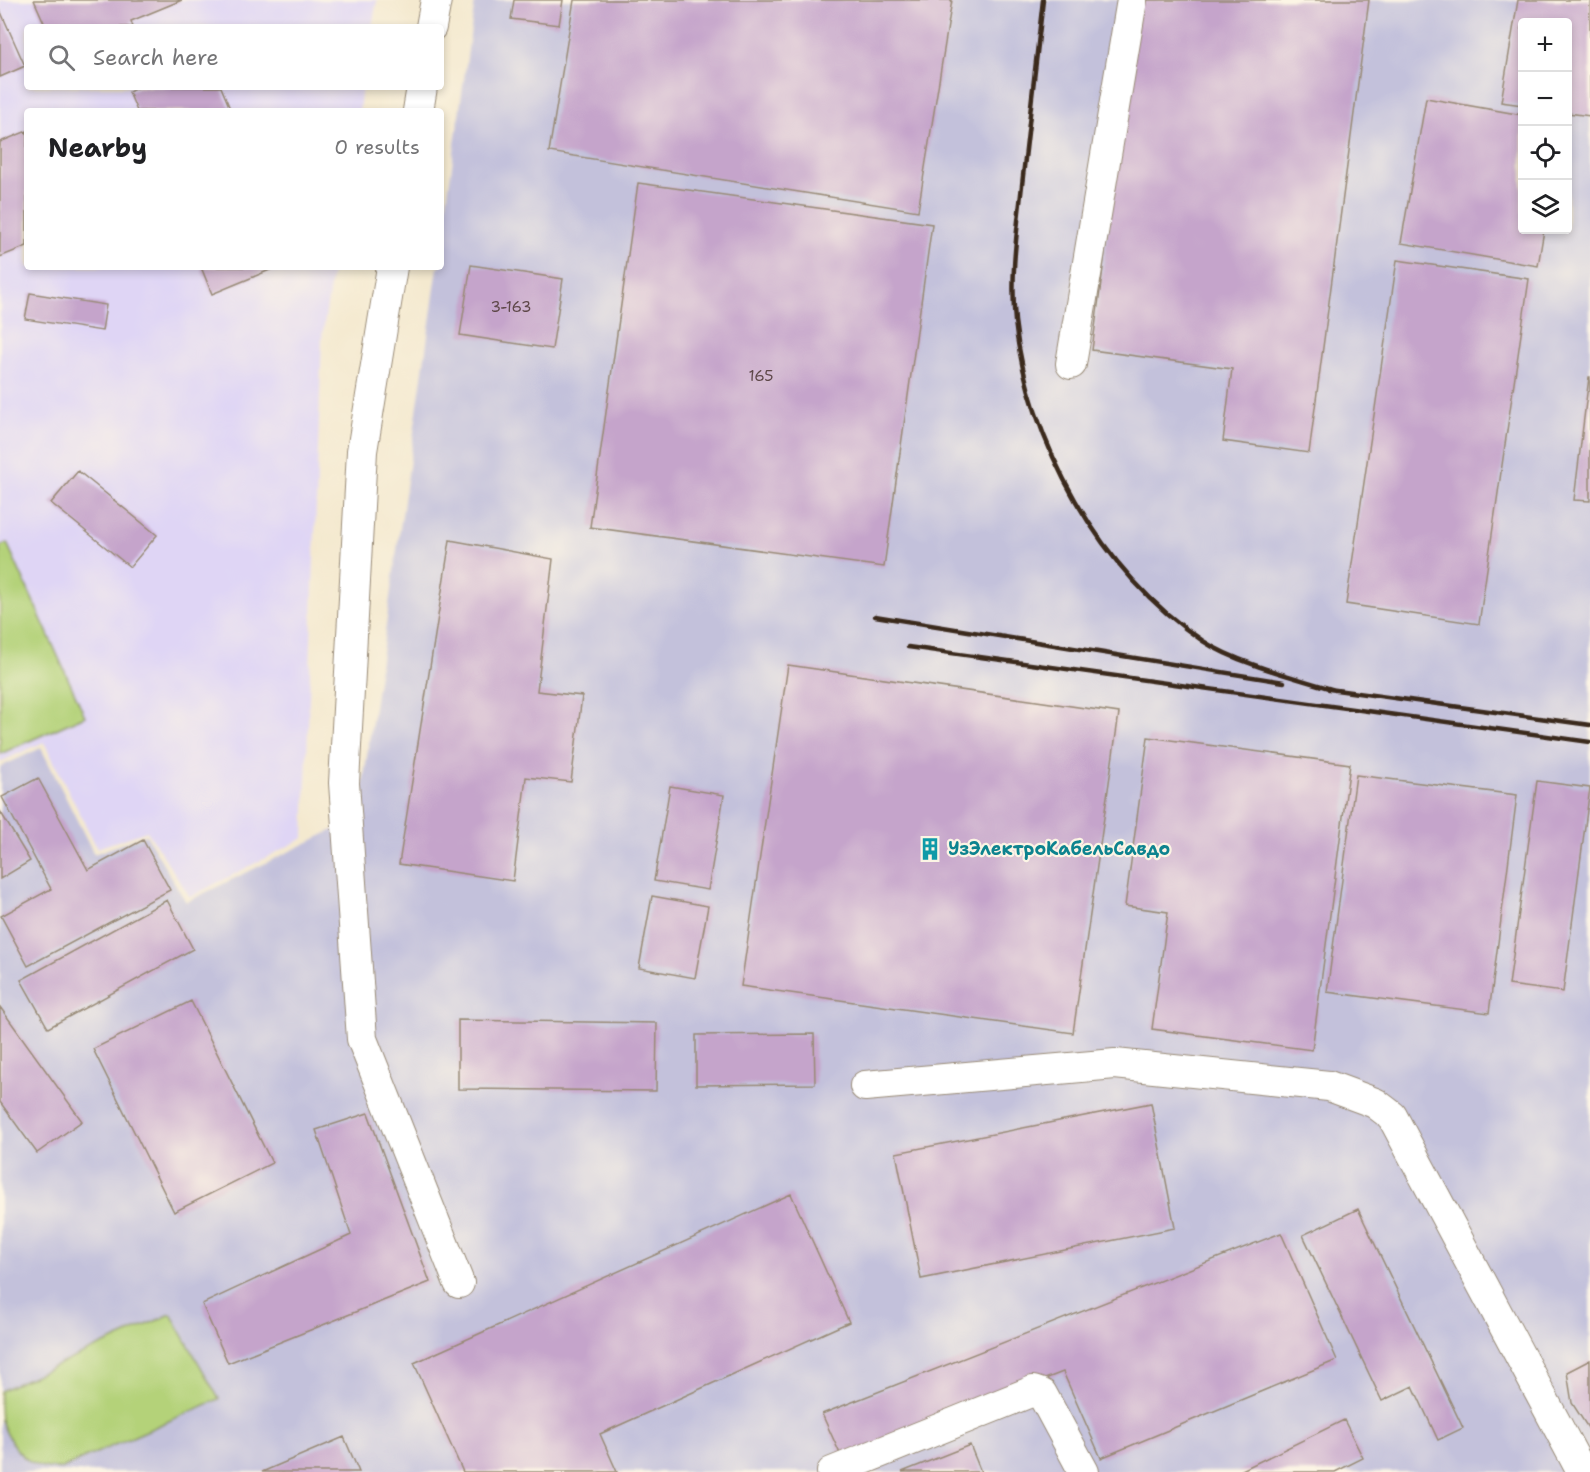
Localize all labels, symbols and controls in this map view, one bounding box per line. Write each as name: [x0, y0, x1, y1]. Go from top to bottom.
map controls: [1518, 18, 1572, 234]
button: +: [1518, 18, 1572, 72]
search box: [24, 24, 444, 90]
icon: search: [45, 41, 78, 74]
text: Search here: [93, 43, 219, 72]
button: −: [1518, 72, 1572, 126]
button: locate: [1518, 126, 1572, 180]
text: Nearby: [48, 130, 147, 165]
text: 0 results: [334, 134, 420, 160]
button: layers: [1518, 180, 1572, 234]
house number: 3-163: [490, 297, 532, 317]
house number: 165: [749, 366, 773, 386]
building icon: УзЭлектроКабельСавдо: [917, 836, 943, 862]
place label: УзЭлектроКабельСавдо: [948, 837, 1170, 861]

